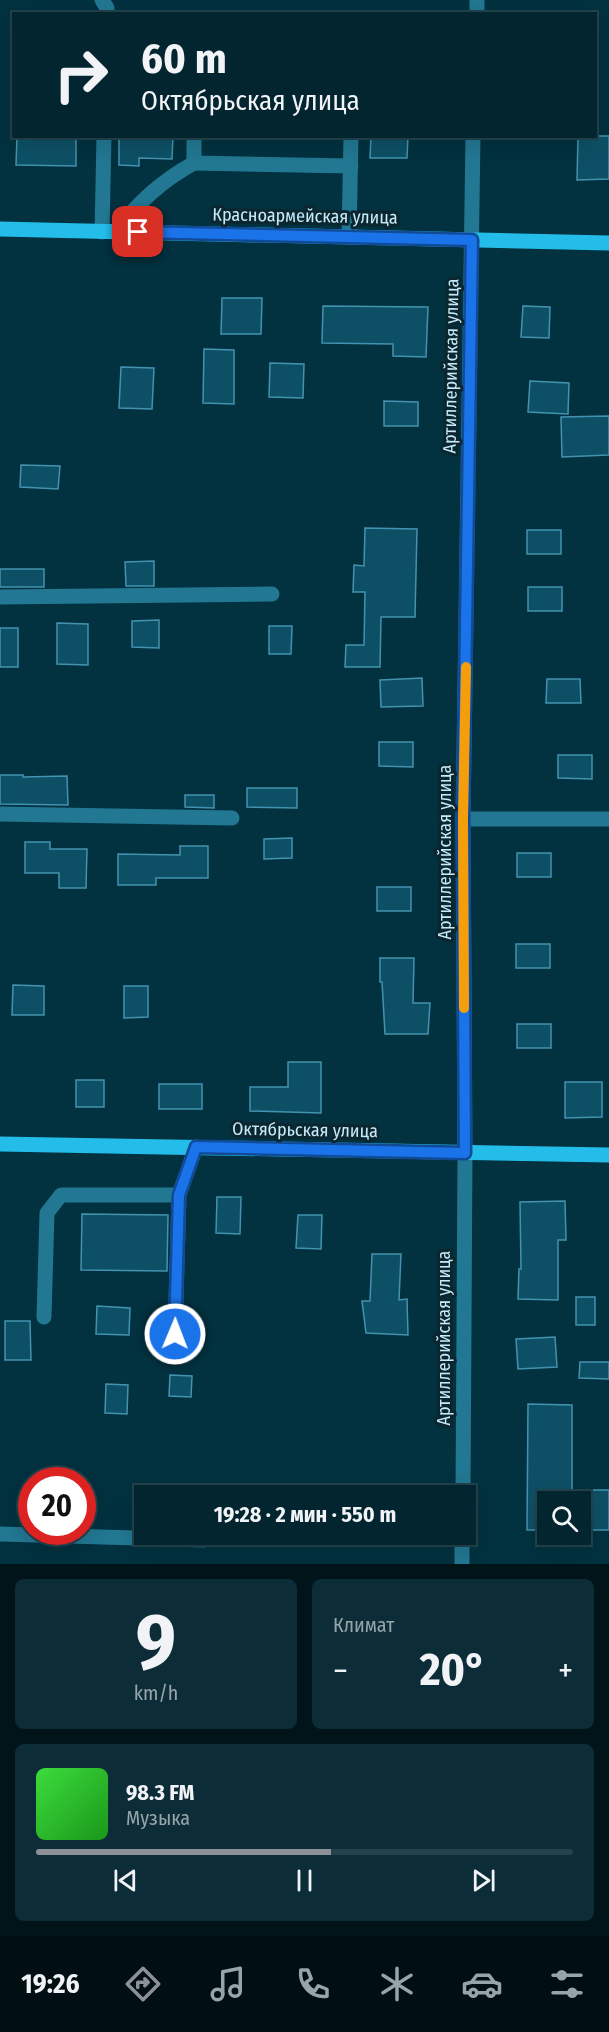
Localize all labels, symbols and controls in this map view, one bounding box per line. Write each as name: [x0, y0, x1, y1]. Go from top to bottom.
text: 60 m: [141, 34, 227, 84]
icon: right: [42, 36, 120, 114]
text: Октябрьская улица: [141, 85, 360, 117]
street label: Красноармейская улица: [212, 203, 398, 229]
pin: [112, 206, 163, 257]
icon: arrive: [121, 215, 154, 248]
street label: Артиллерийская улица: [438, 278, 464, 454]
street label: Артиллерийская улица: [434, 764, 456, 939]
street label: Октябрьская улица: [232, 1118, 378, 1142]
street label: Артиллерийская улица: [433, 1250, 455, 1425]
position arrow: [143, 1302, 207, 1366]
speed limit sign: 20: [18, 1467, 96, 1545]
map controls: [537, 1491, 591, 1545]
button: search: [537, 1491, 591, 1545]
text: 19:28 · 2 мин · 550 m: [214, 1501, 396, 1528]
text: 9: [136, 1595, 176, 1689]
text: Климат: [333, 1613, 394, 1637]
text: 20°: [420, 1643, 486, 1697]
text: −: [333, 1651, 348, 1691]
text: +: [558, 1651, 573, 1691]
text: km/h: [134, 1681, 178, 1705]
text: 98.3 FM: [126, 1779, 194, 1806]
text: Музыка: [126, 1806, 190, 1830]
icon: previous: [109, 1864, 142, 1897]
icon: pause: [288, 1864, 321, 1897]
icon: next: [467, 1864, 500, 1897]
icon: directions: [122, 1963, 164, 2005]
icon: music: [207, 1963, 249, 2005]
icon: phone: [292, 1963, 334, 2005]
icon: climate: [376, 1963, 418, 2005]
icon: car: [461, 1963, 503, 2005]
icon: filters: [546, 1963, 588, 2005]
text: 19:26: [21, 1968, 80, 2000]

